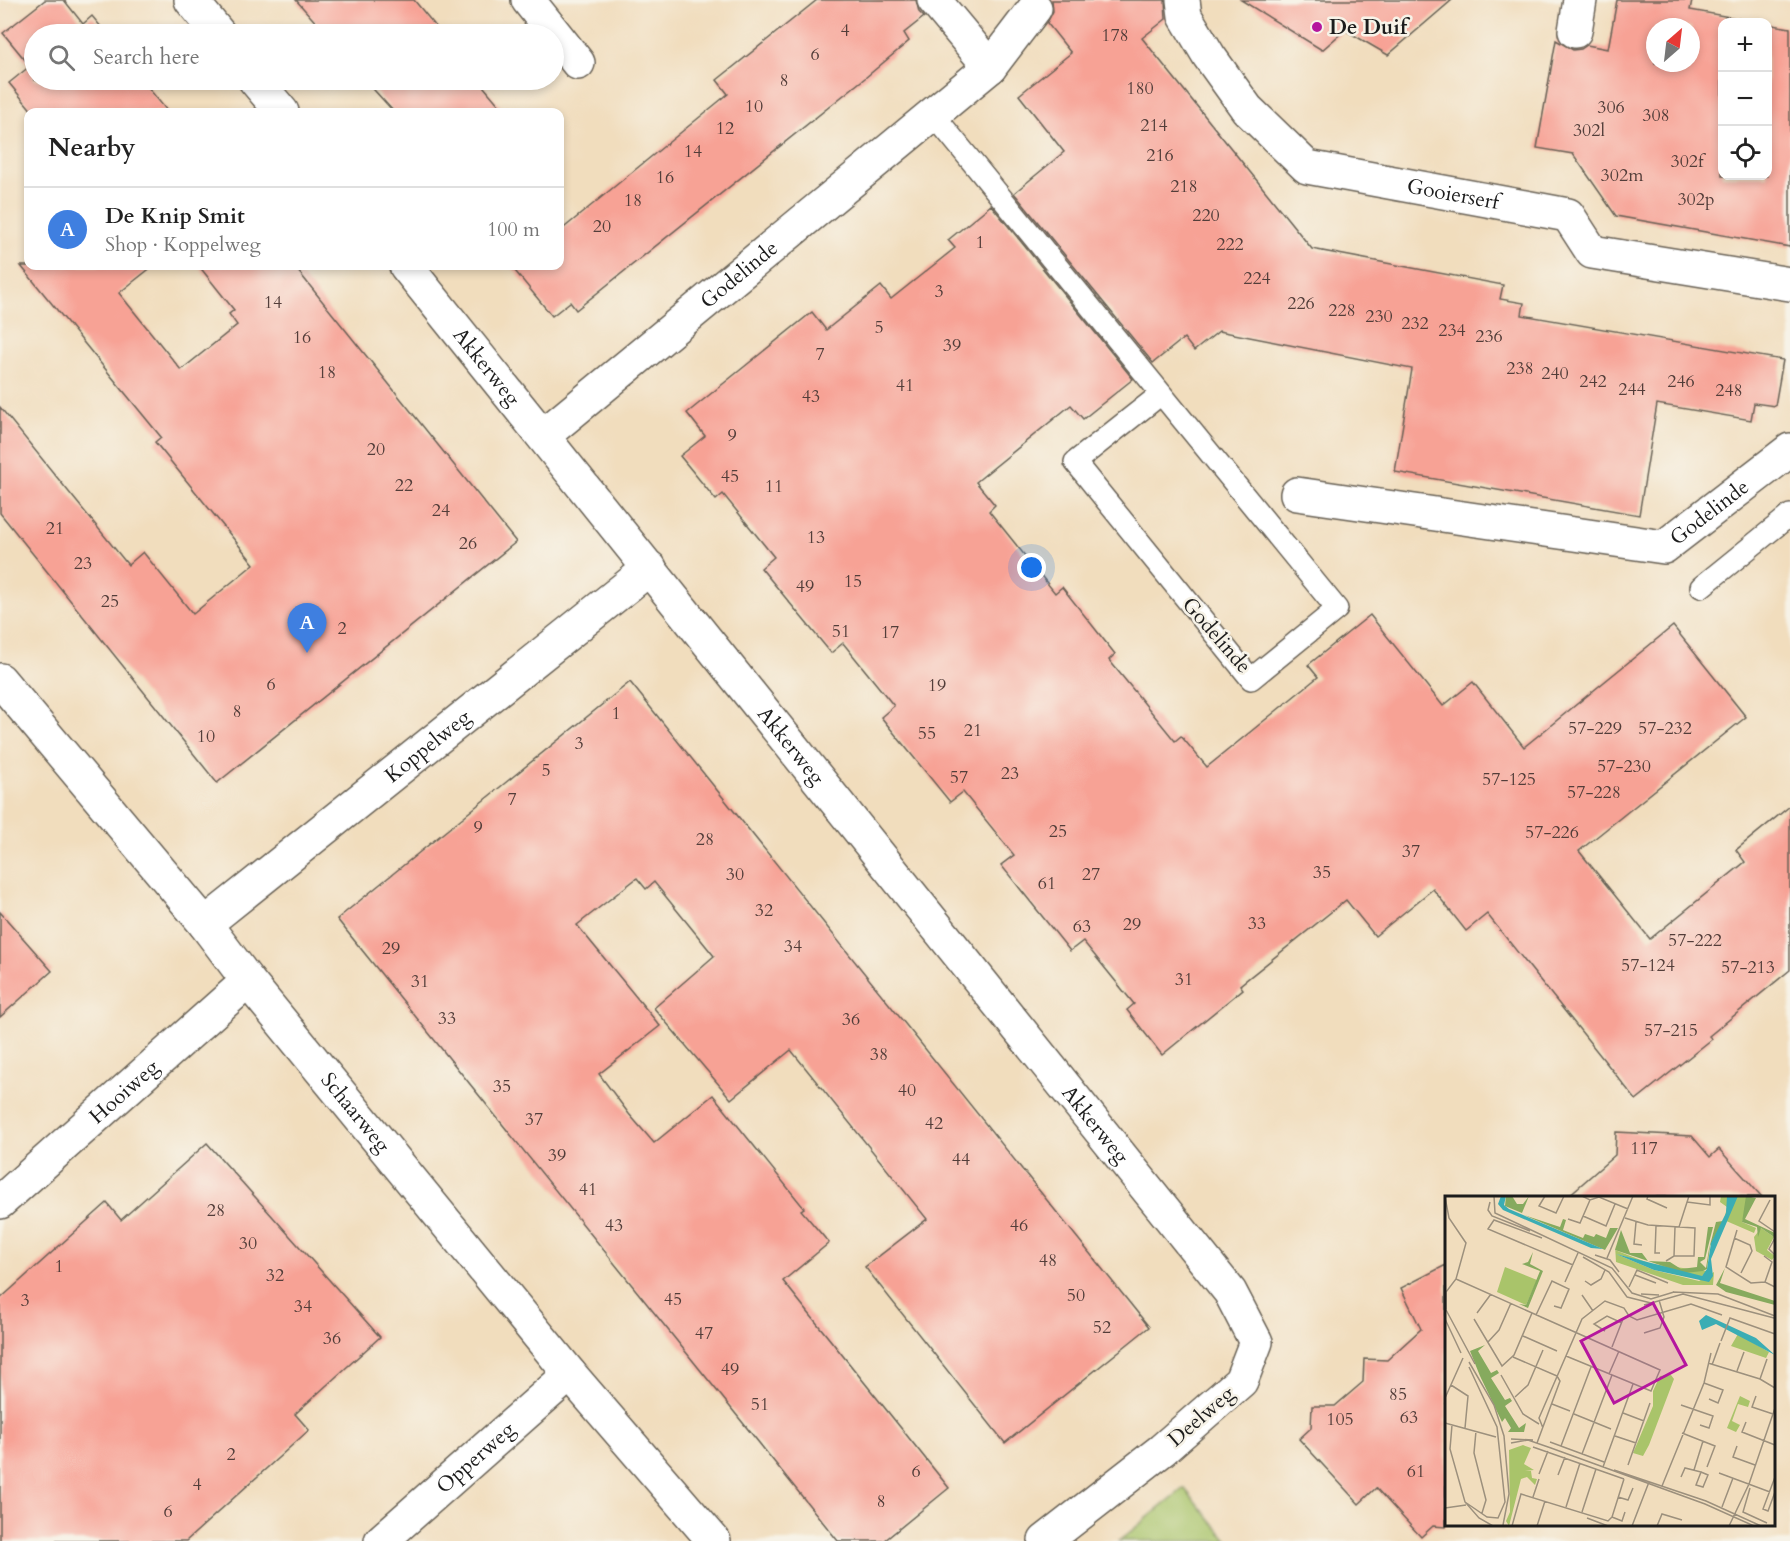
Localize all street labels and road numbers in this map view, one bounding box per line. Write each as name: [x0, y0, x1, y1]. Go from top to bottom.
street label: Gooierserf: [1405, 172, 1505, 218]
street label: Godelinde: [694, 234, 784, 315]
street label: Akkerweg: [446, 322, 527, 412]
street label: Godelinde: [1664, 473, 1755, 552]
street label: Godelinde: [1175, 591, 1258, 680]
street label: Akkerweg: [750, 701, 831, 791]
street label: Koppelweg: [379, 703, 477, 790]
street label: Hooiweg: [83, 1053, 166, 1131]
street label: Schaarweg: [314, 1067, 397, 1159]
street label: Akkerweg: [1055, 1079, 1136, 1170]
street label: Deelweg: [1162, 1379, 1241, 1453]
street label: Opperweg: [430, 1415, 521, 1501]

